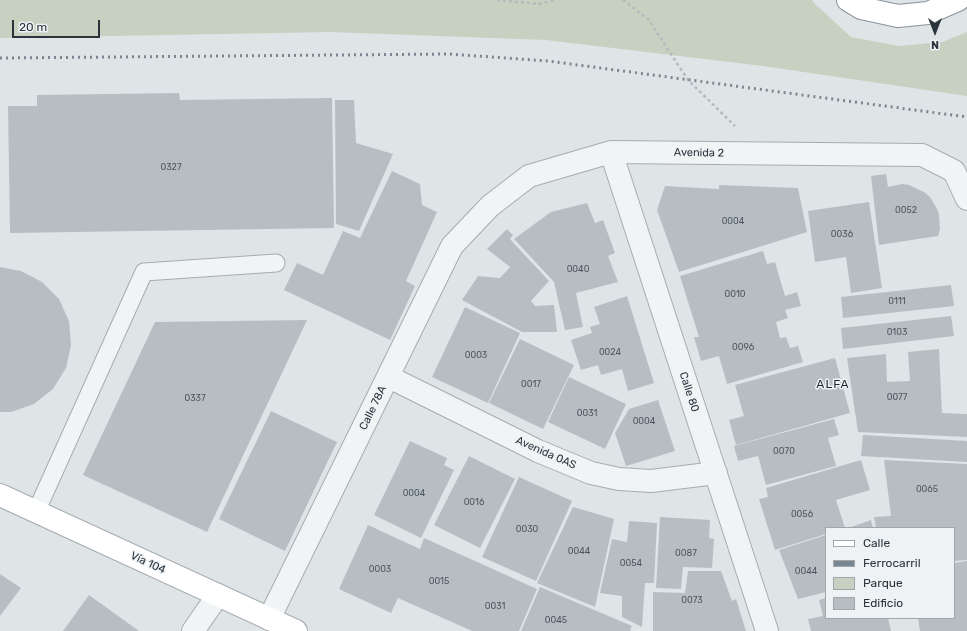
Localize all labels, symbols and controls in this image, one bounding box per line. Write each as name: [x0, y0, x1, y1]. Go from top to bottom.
scale bar: [14, 12, 102, 38]
north arrow: [915, 12, 955, 52]
text: 20 m: [19, 20, 47, 34]
text: N: [931, 38, 939, 51]
street label: Avenida 2: [674, 146, 724, 160]
house number: 0327: [160, 162, 182, 172]
house number: 0052: [895, 205, 917, 215]
house number: 0004: [722, 216, 744, 226]
house number: 0036: [831, 229, 853, 239]
house number: 0040: [567, 264, 589, 274]
house number: 0010: [725, 289, 745, 299]
house number: 0111: [888, 296, 906, 306]
house number: 0103: [887, 327, 907, 337]
house number: 0096: [732, 342, 754, 352]
house number: 0024: [599, 347, 621, 357]
house number: 0003: [465, 350, 487, 360]
street label: Calle 80: [676, 370, 702, 414]
district label: ALFA: [816, 378, 850, 392]
house number: 0017: [521, 379, 541, 389]
street label: Calle 78A: [357, 384, 389, 432]
house number: 0077: [887, 392, 907, 402]
house number: 0337: [184, 393, 206, 403]
house number: 0031: [577, 408, 597, 418]
house number: 0004: [633, 416, 655, 426]
street label: Avenida 0AS: [514, 434, 578, 472]
house number: 0070: [773, 446, 795, 456]
house number: 0065: [916, 484, 938, 494]
house number: 0004: [403, 488, 425, 498]
house number: 0016: [464, 497, 484, 507]
house number: 0056: [791, 509, 813, 519]
house number: 0030: [516, 524, 538, 534]
legend: [825, 527, 955, 619]
text: Calle: [863, 536, 890, 550]
house number: 0044: [568, 546, 590, 556]
house number: 0087: [675, 548, 697, 558]
street label: Vía 104: [128, 549, 168, 577]
text: Ferrocarril: [863, 556, 921, 570]
house number: 0054: [620, 558, 642, 568]
house number: 0003: [369, 564, 391, 574]
house number: 0044: [795, 566, 817, 576]
house number: 0015: [429, 576, 449, 586]
text: Parque: [863, 576, 903, 590]
house number: 0073: [681, 595, 703, 605]
text: Edificio: [863, 596, 903, 610]
house number: 0031: [485, 601, 505, 611]
house number: 0045: [545, 615, 567, 625]

